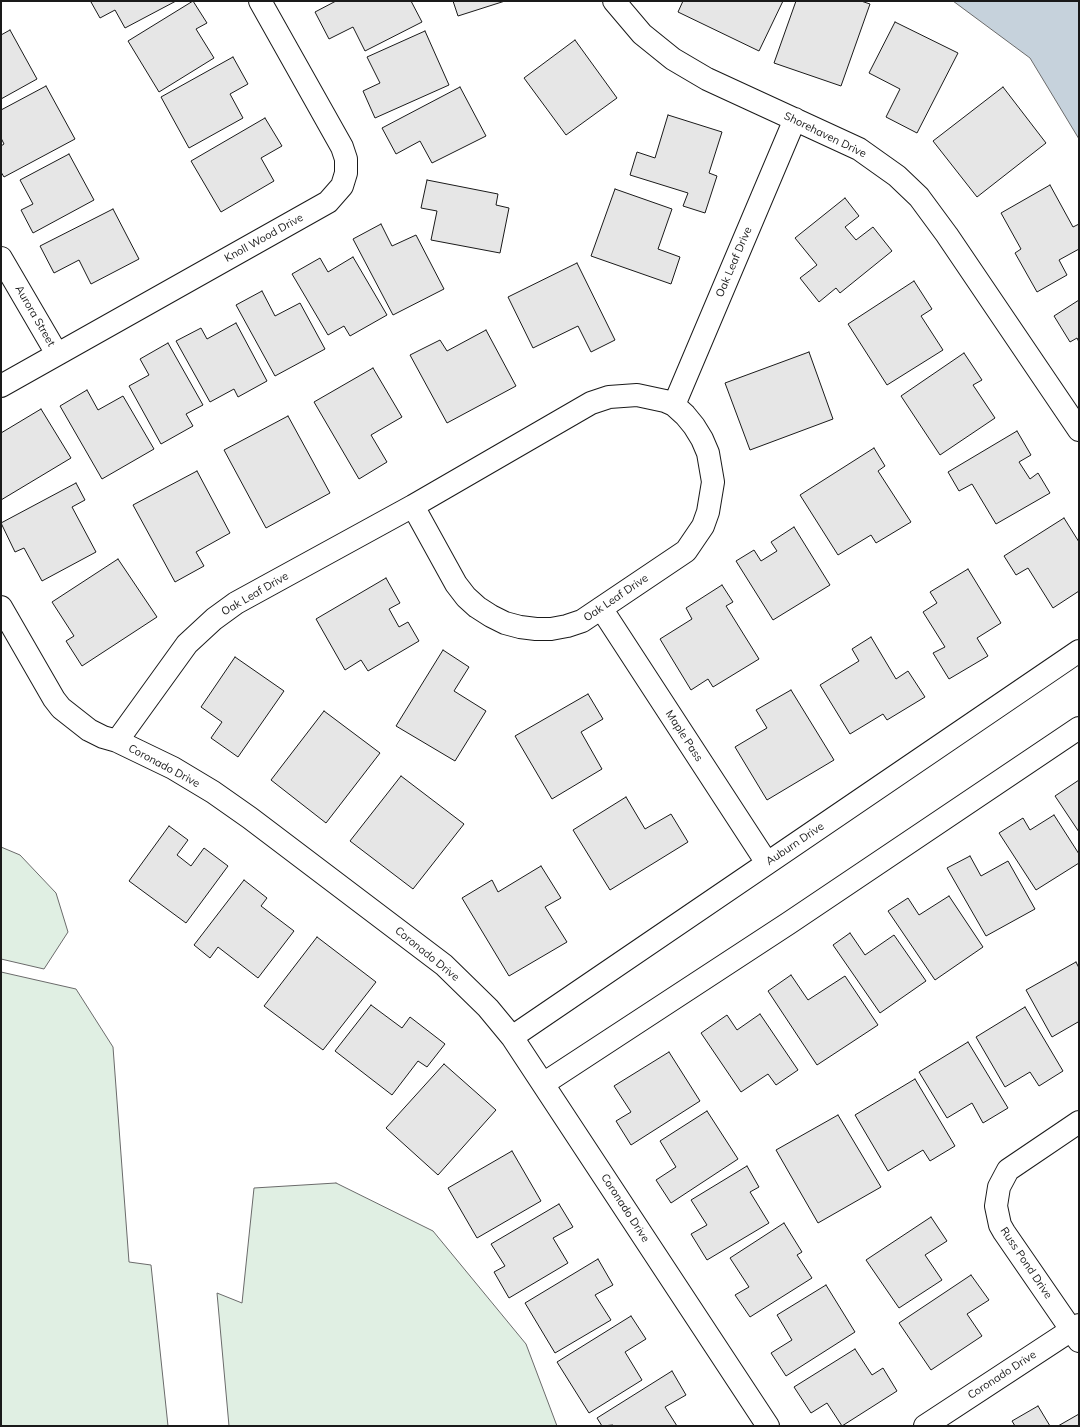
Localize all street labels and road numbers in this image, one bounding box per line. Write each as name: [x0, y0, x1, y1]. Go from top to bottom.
street label: Shorehaven Drive: [782, 109, 868, 161]
street label: Knoll Wood Drive: [222, 211, 306, 265]
street label: Oak Leaf Drive: [713, 225, 755, 299]
street label: Aurora Street: [12, 283, 58, 349]
street label: Oak Leaf Drive: [219, 569, 291, 619]
street label: Oak Leaf Drive: [581, 571, 651, 625]
street label: Maple Pass: [663, 708, 705, 764]
street label: Coronado Drive: [126, 742, 202, 790]
street label: Auburn Drive: [763, 820, 827, 868]
street label: Coronado Drive: [392, 924, 462, 984]
street label: Coronado Drive: [598, 1171, 652, 1245]
street label: Russ Pond Drive: [997, 1225, 1055, 1301]
street label: Coronado Drive: [965, 1348, 1039, 1402]

